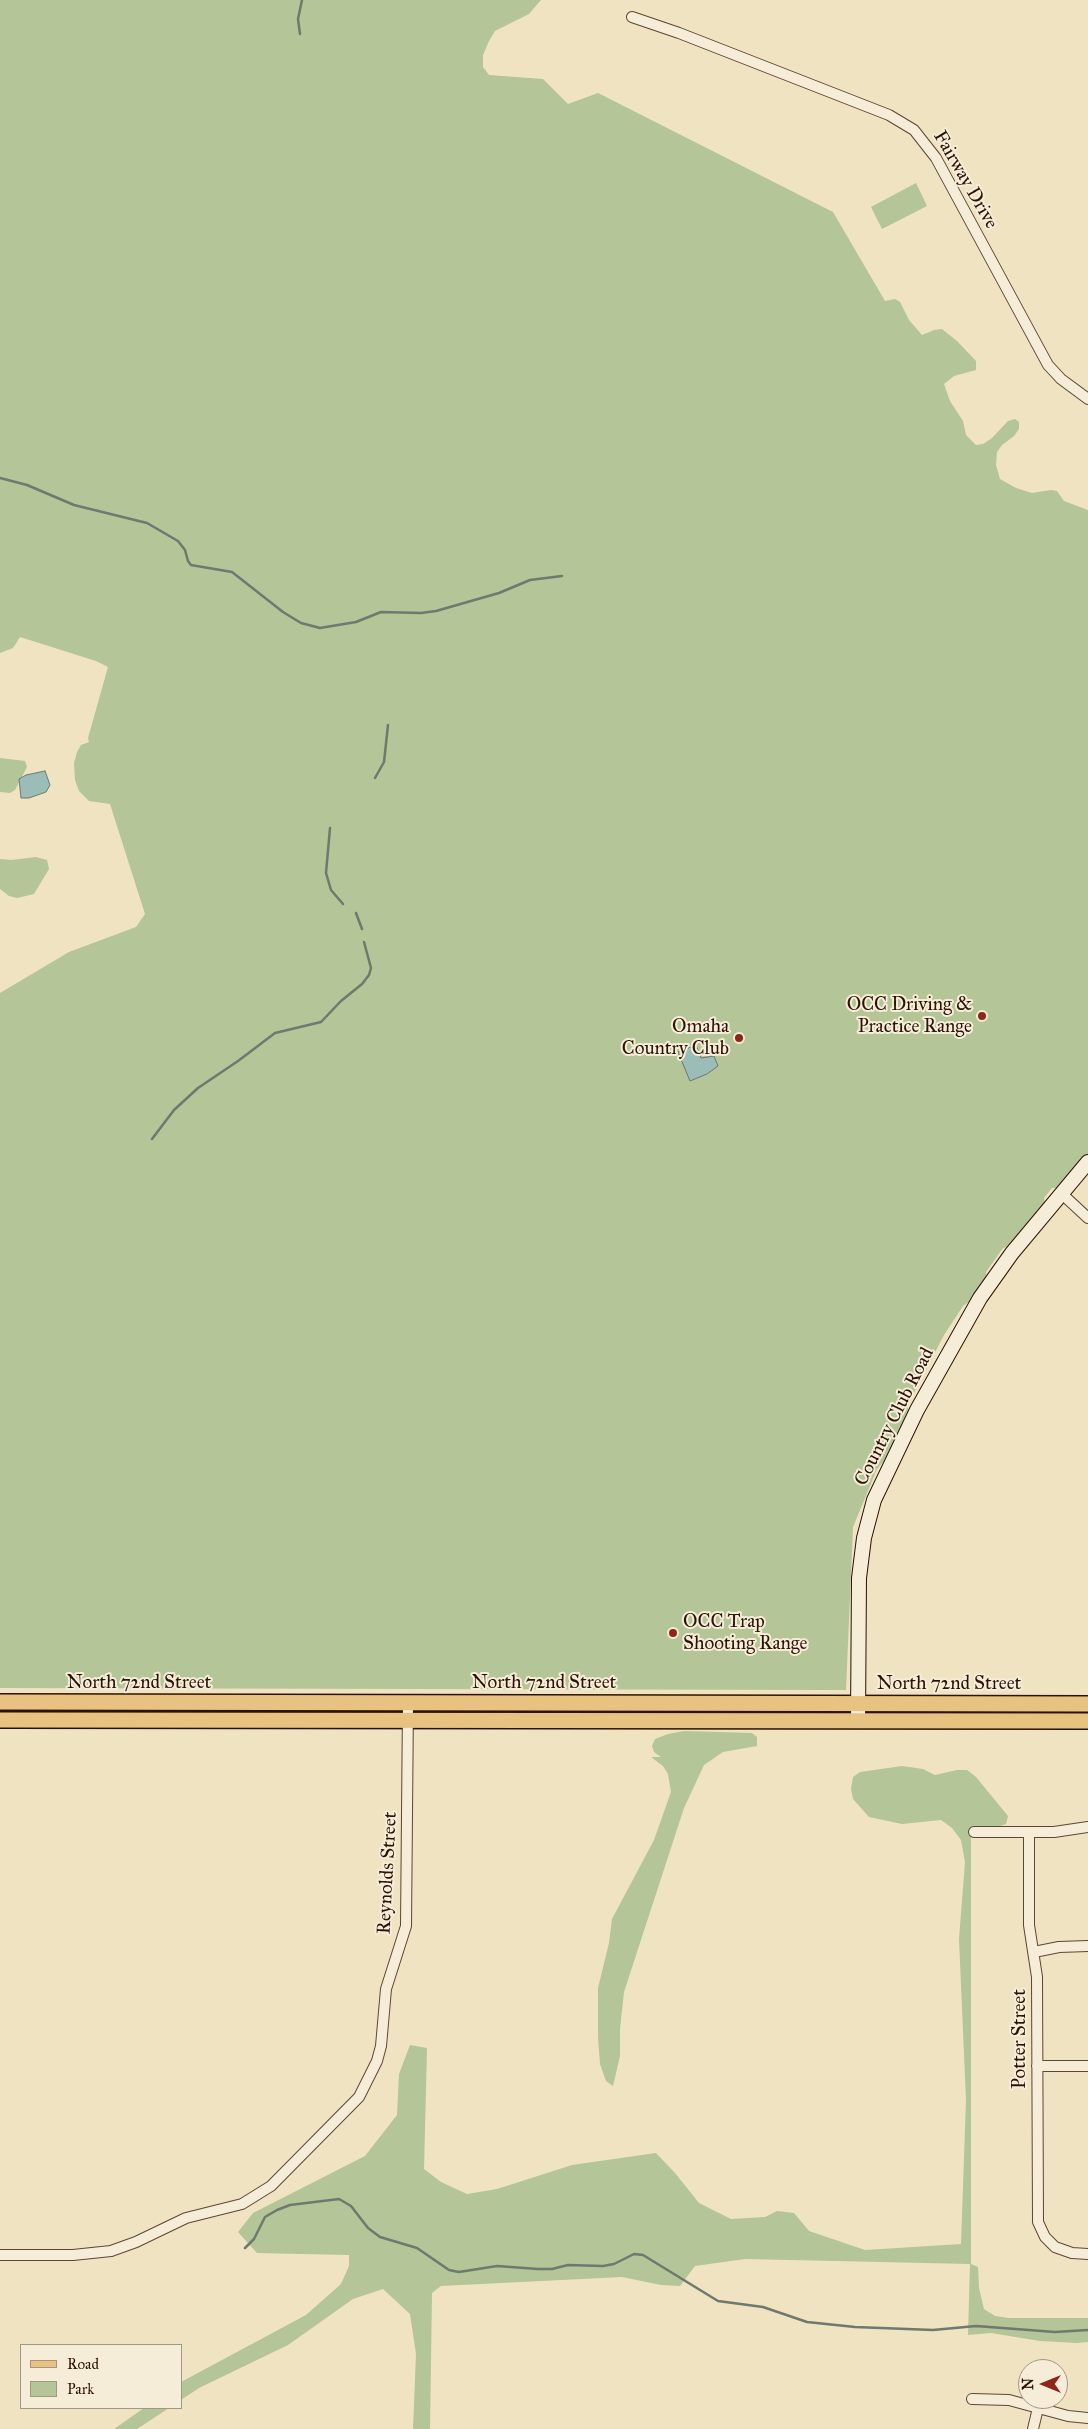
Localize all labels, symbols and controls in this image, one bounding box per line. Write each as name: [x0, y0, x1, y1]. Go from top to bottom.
street label: Fairway Drive: [928, 127, 1002, 233]
place label: OCC Driving & Practice Range: [847, 994, 972, 1038]
marker: OCC Driving & Practice Range: [976, 1010, 988, 1022]
place label: Omaha Country Club: [622, 1016, 729, 1060]
marker: Omaha Country Club: [733, 1032, 745, 1044]
street label: Country Club Road: [850, 1344, 940, 1490]
place label: OCC Trap Shooting Range: [683, 1611, 807, 1655]
marker: OCC Trap Shooting Range: [667, 1627, 679, 1639]
street label: North 72nd Street: [67, 1672, 211, 1694]
street label: North 72nd Street: [472, 1672, 616, 1694]
street label: North 72nd Street: [877, 1673, 1021, 1695]
street label: Reynolds Street: [373, 1811, 403, 1935]
street label: Potter Street: [1009, 1989, 1031, 2089]
legend: [20, 2344, 182, 2409]
text: Road: [67, 2355, 99, 2373]
north arrow: [1018, 2359, 1068, 2409]
text: N: [1020, 2378, 1037, 2390]
text: Park: [67, 2380, 94, 2398]

